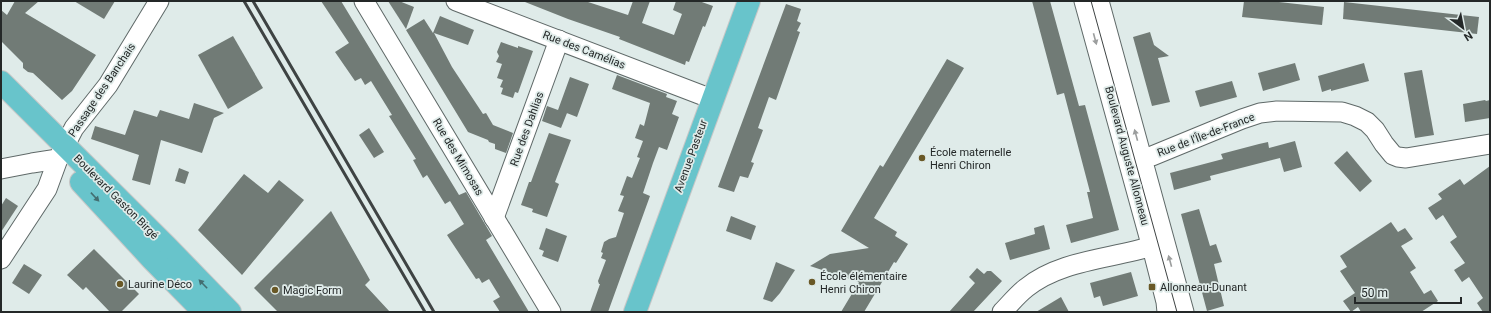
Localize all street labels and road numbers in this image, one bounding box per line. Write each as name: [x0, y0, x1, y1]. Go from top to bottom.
street label: Rue des Camélias: [541, 28, 627, 72]
street label: Passage des Banchais: [66, 40, 138, 139]
street label: Boulevard Auguste Allonneau: [1102, 85, 1152, 227]
street label: Rue des Dahlias: [508, 90, 547, 168]
street label: Rue de l'Île-de-France: [1155, 110, 1257, 160]
street label: Rue des Mimosas: [430, 116, 486, 198]
street label: Avenue Pasteur: [672, 118, 710, 194]
street label: Boulevard Gaston Birgé: [71, 152, 161, 242]

